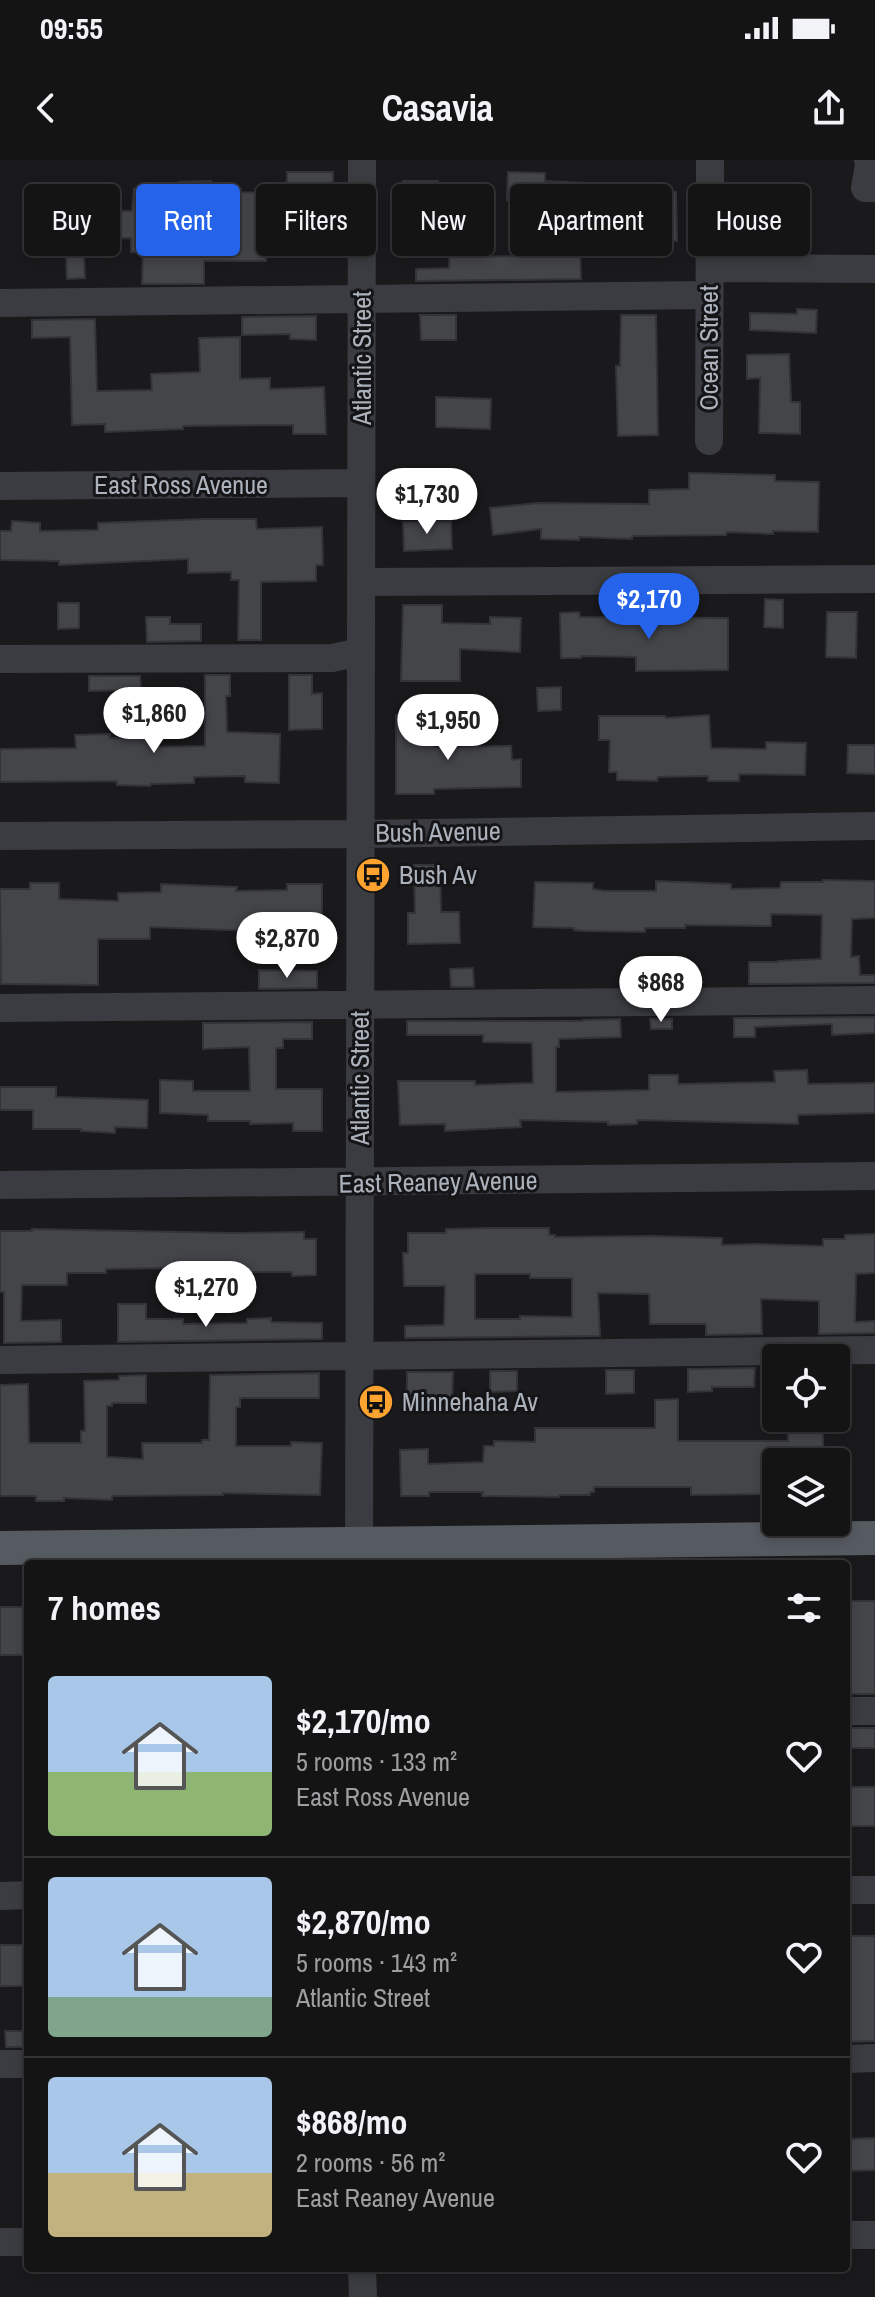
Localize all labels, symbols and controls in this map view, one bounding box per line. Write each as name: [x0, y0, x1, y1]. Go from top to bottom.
text: 09:55: [40, 8, 103, 48]
text: Casavia: [382, 84, 493, 132]
icon: back: [24, 86, 68, 130]
icon: share: [807, 86, 851, 130]
chip: Buy: [24, 184, 120, 256]
chip: Rent: [136, 184, 240, 256]
chip: Filters: [256, 184, 376, 256]
chip: New: [392, 184, 494, 256]
chip: Apartment: [510, 184, 672, 256]
chip: House: [688, 184, 810, 256]
street label: Ocean Street: [691, 285, 726, 411]
street label: Atlantic Street: [344, 291, 379, 426]
street label: East Ross Avenue: [94, 467, 268, 502]
pin: $1,730: [362, 468, 492, 536]
text: $1,730: [394, 476, 460, 511]
pin: $2,170: [584, 573, 714, 641]
text: $2,170: [616, 581, 682, 616]
pin: $1,860: [89, 687, 219, 755]
pin: $1,950: [383, 694, 513, 762]
text: $1,860: [121, 695, 187, 730]
text: $1,950: [415, 702, 481, 737]
street label: Bush Avenue: [375, 813, 501, 850]
bus stop icon: Bush Av: [354, 856, 392, 894]
place label: Bush Av: [399, 857, 477, 892]
pin: $2,870: [222, 912, 352, 980]
text: $2,870: [254, 920, 320, 955]
pin: $868: [614, 956, 708, 1024]
text: $868: [637, 964, 685, 999]
street label: Atlantic Street: [342, 1011, 377, 1146]
street label: East Reaney Avenue: [338, 1162, 538, 1201]
pin: $1,270: [141, 1261, 271, 1329]
text: $1,270: [173, 1269, 239, 1304]
map controls: [762, 1344, 850, 1536]
button: locate: [762, 1344, 850, 1432]
bus stop icon: Minnehaha Av: [357, 1383, 395, 1421]
place label: Minnehaha Av: [402, 1384, 538, 1419]
button: layers: [762, 1448, 850, 1536]
text: 7 homes: [48, 1585, 161, 1631]
icon: filters: [782, 1586, 826, 1630]
text: $2,170/mo: [296, 1698, 431, 1744]
icon: home: [112, 1708, 208, 1804]
icon: heart: [782, 1734, 826, 1778]
text: 5 rooms · 133 m²: [296, 1744, 457, 1779]
text: East Ross Avenue: [296, 1779, 470, 1814]
text: $2,870/mo: [296, 1899, 431, 1945]
icon: home: [112, 1909, 208, 2005]
icon: heart: [782, 1935, 826, 1979]
text: 5 rooms · 143 m²: [296, 1945, 457, 1980]
text: Atlantic Street: [296, 1980, 430, 2015]
text: $868/mo: [296, 2099, 408, 2145]
icon: home: [112, 2109, 208, 2205]
icon: heart: [782, 2135, 826, 2179]
text: 2 rooms · 56 m²: [296, 2145, 445, 2180]
text: East Reaney Avenue: [296, 2180, 495, 2215]

